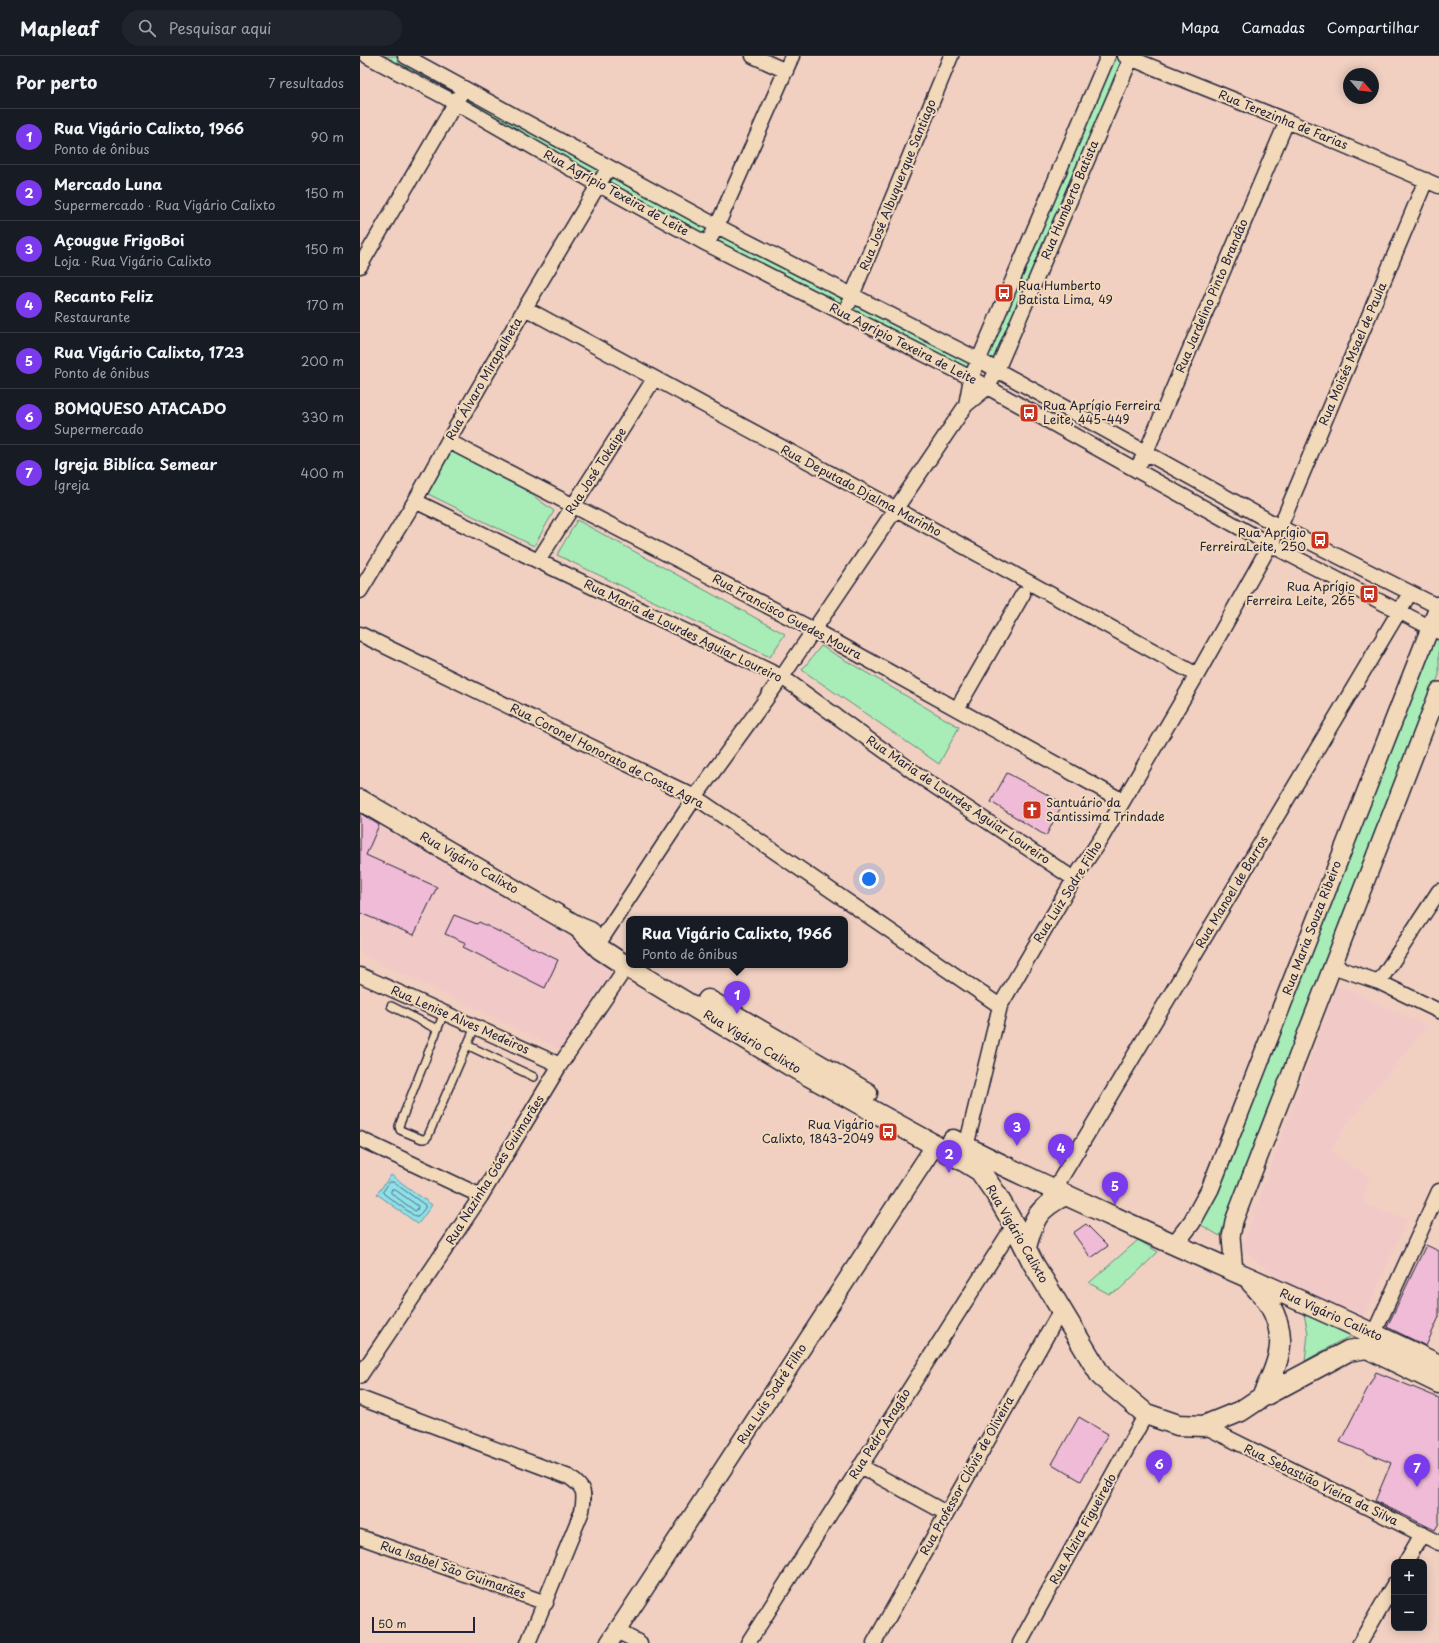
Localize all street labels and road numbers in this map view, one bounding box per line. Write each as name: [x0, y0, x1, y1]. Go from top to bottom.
street label: Rua Terezinha de Farias: [1216, 85, 1351, 153]
street label: Rua José Albuquerque Santiago: [854, 96, 940, 273]
street label: Rua Humberto Batista: [1036, 137, 1103, 262]
street label: Rua Agrípio Texeira de Leite: [541, 145, 692, 240]
street label: Rua Jardelino Pinto Brandão: [1170, 216, 1252, 375]
street label: Rua Moisés Msael de Paula: [1314, 279, 1391, 428]
street label: Rua Agrípio Texeira de Leite: [827, 298, 980, 388]
street label: Rua Álvaro Mirapalheta: [441, 313, 526, 443]
street label: Rua José Tokaipe: [560, 423, 630, 517]
street label: Rua Deputado Djalma Marinho: [778, 440, 945, 540]
street label: Rua Francisco Guedes Moura: [710, 569, 866, 664]
street label: Rua Maria de Lourdes Aguiar Loureiro: [581, 574, 786, 686]
street label: Rua Coronel Honorato de Costa Agra: [508, 698, 708, 812]
street label: Rua Maria de Lourdes Aguiar Loureiro: [863, 731, 1054, 868]
street label: Rua Vigário Calixto: [417, 827, 522, 898]
street label: Rua Manoel de Barros: [1190, 831, 1272, 951]
street label: Rua Luiz Sodre Filho: [1028, 837, 1106, 946]
street label: Rua Maria Souza Ribeiro: [1277, 857, 1345, 998]
street label: Rua Lenise Alves Medeiros: [388, 980, 533, 1058]
street label: Rua Vigário Calixto: [700, 1005, 805, 1078]
street label: Rua Nazinha Góes Guimarães: [441, 1091, 548, 1248]
street label: Rua Vigário Calixto: [982, 1181, 1053, 1286]
street label: Rua Vigário Calixto: [1277, 1283, 1386, 1345]
street label: Rua Luís Sodré Filho: [732, 1340, 810, 1447]
street label: Rua Pedro Aragão: [844, 1384, 914, 1482]
street label: Rua Professor Clóvis de Oliveira: [915, 1392, 1018, 1558]
street label: Rua Sebastião Vieira da Silva: [1241, 1439, 1402, 1530]
street label: Rua Alzira Figueiredo: [1044, 1470, 1120, 1587]
street label: Rua Isabel São Guimarães: [378, 1536, 529, 1603]

